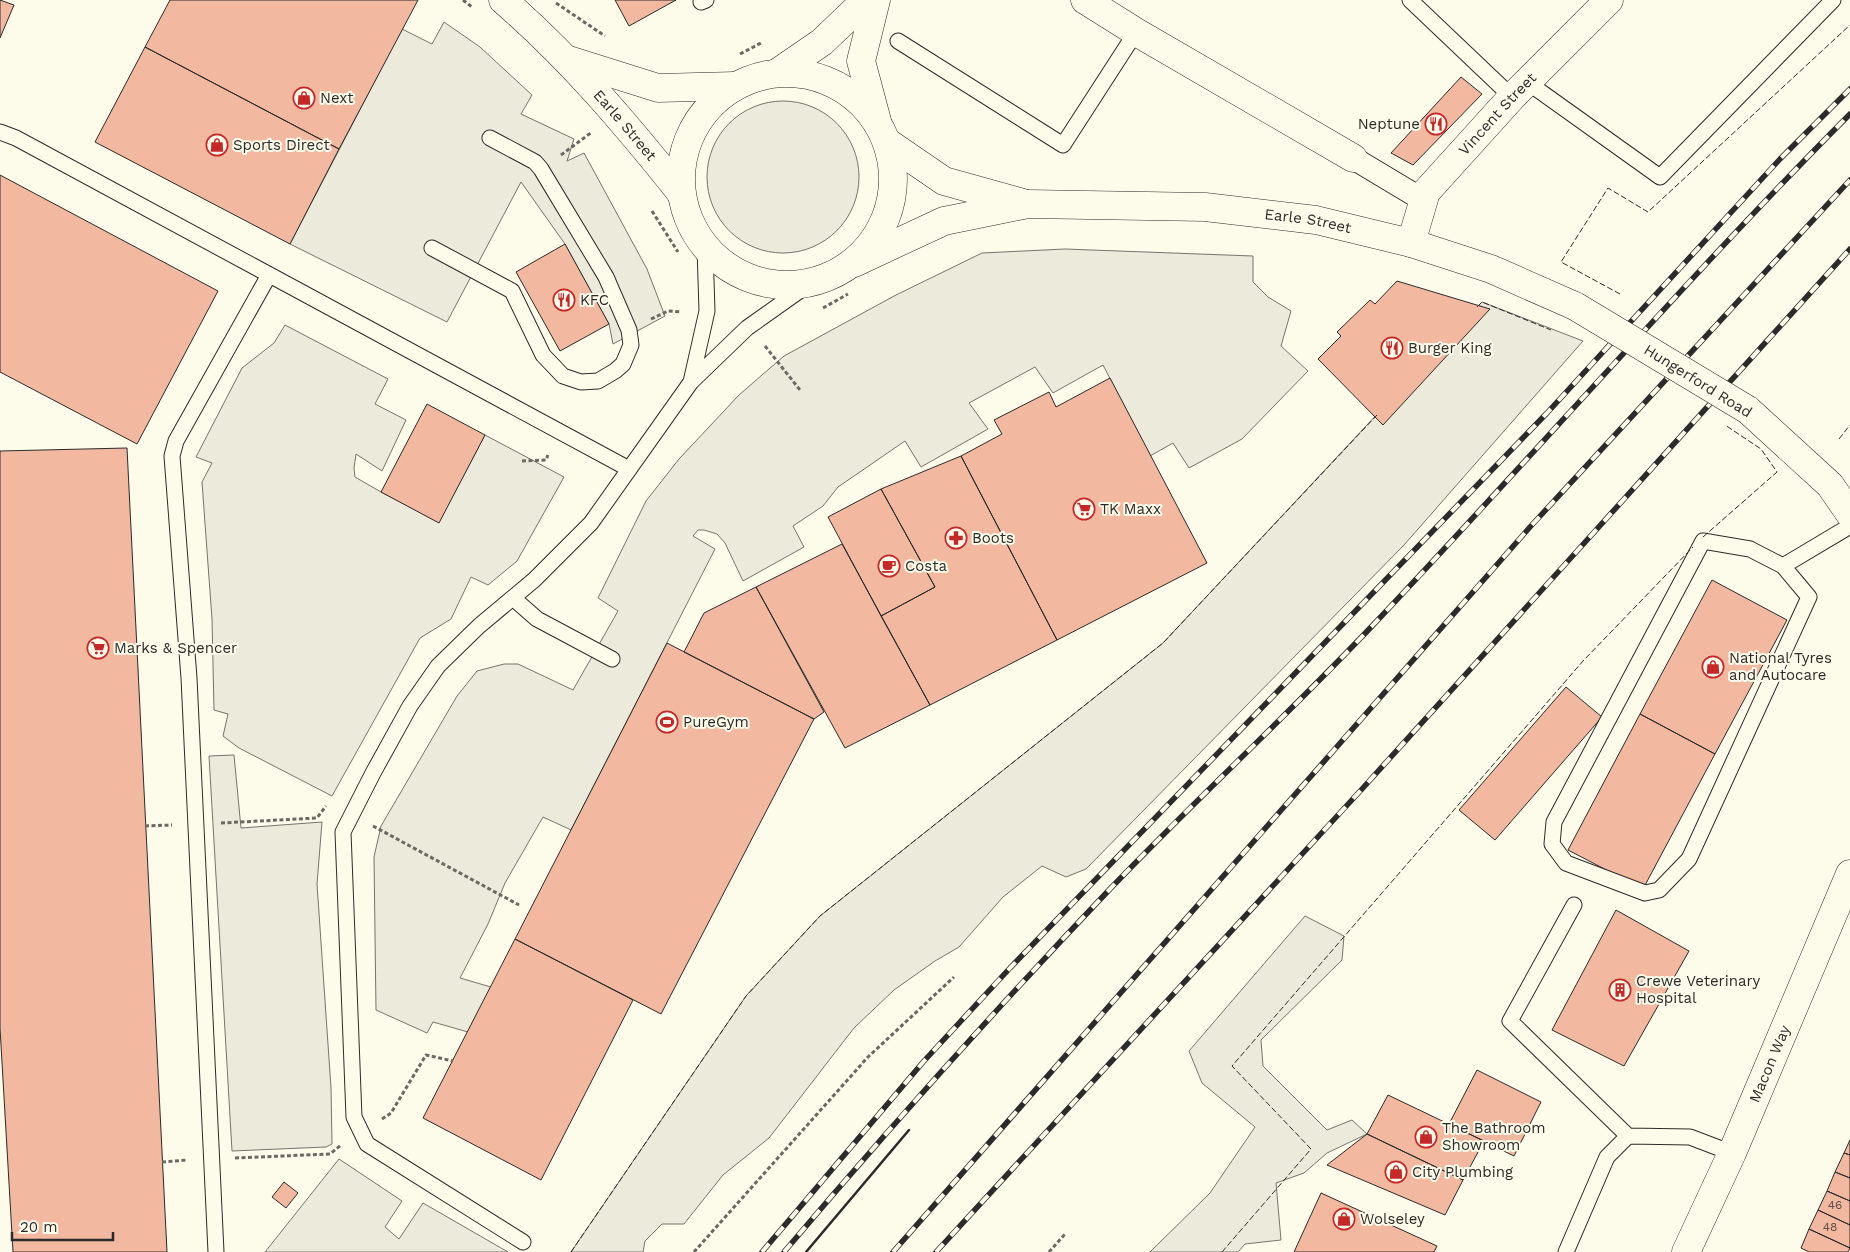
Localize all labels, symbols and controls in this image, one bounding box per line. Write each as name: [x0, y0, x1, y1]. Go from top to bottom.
street label: Vincent Street: [1455, 68, 1541, 159]
shop icon: Next: [292, 86, 316, 110]
street label: Earle Street: [590, 86, 661, 165]
place label: Next: [320, 89, 354, 107]
restaurant icon: Neptune: [1424, 112, 1448, 136]
place label: Neptune: [1358, 115, 1420, 133]
shop icon: Sports Direct: [205, 133, 229, 157]
place label: Sports Direct: [233, 136, 331, 154]
street label: Earle Street: [1264, 205, 1354, 237]
restaurant icon: KFC: [552, 288, 576, 312]
place label: KFC: [580, 291, 609, 309]
restaurant icon: Burger King: [1380, 336, 1404, 360]
place label: Burger King: [1408, 339, 1491, 357]
street label: Hungerford Road: [1641, 341, 1755, 421]
supermarket icon: TK Maxx: [1072, 497, 1096, 521]
place label: TK Maxx: [1100, 500, 1161, 518]
pharmacy icon: Boots: [944, 526, 968, 550]
place label: Boots: [972, 529, 1014, 547]
cafe icon: Costa: [877, 554, 901, 578]
place label: Costa: [905, 557, 947, 575]
supermarket icon: Marks & Spencer: [86, 636, 110, 660]
place label: Marks & Spencer: [114, 639, 237, 657]
place label: National Tyres and Autocare: [1729, 649, 1832, 684]
shop icon: National Tyres and Autocare: [1701, 655, 1725, 679]
sports icon: PureGym: [655, 710, 679, 734]
place label: PureGym: [683, 713, 749, 731]
place label: Crewe Veterinary Hospital: [1636, 972, 1761, 1007]
building icon: Crewe Veterinary Hospital: [1608, 978, 1632, 1002]
street label: Macon Way: [1745, 1022, 1794, 1105]
place label: The Bathroom Showroom: [1442, 1119, 1546, 1154]
shop icon: The Bathroom Showroom: [1414, 1125, 1438, 1149]
shop icon: City Plumbing: [1384, 1160, 1408, 1184]
place label: City Plumbing: [1412, 1163, 1513, 1181]
house number: 46: [1828, 1198, 1842, 1212]
shop icon: Wolseley: [1332, 1207, 1356, 1231]
scale bar: [12, 1210, 114, 1242]
place label: Wolseley: [1360, 1210, 1425, 1228]
text: 20 m: [20, 1218, 58, 1236]
house number: 48: [1823, 1220, 1837, 1234]

